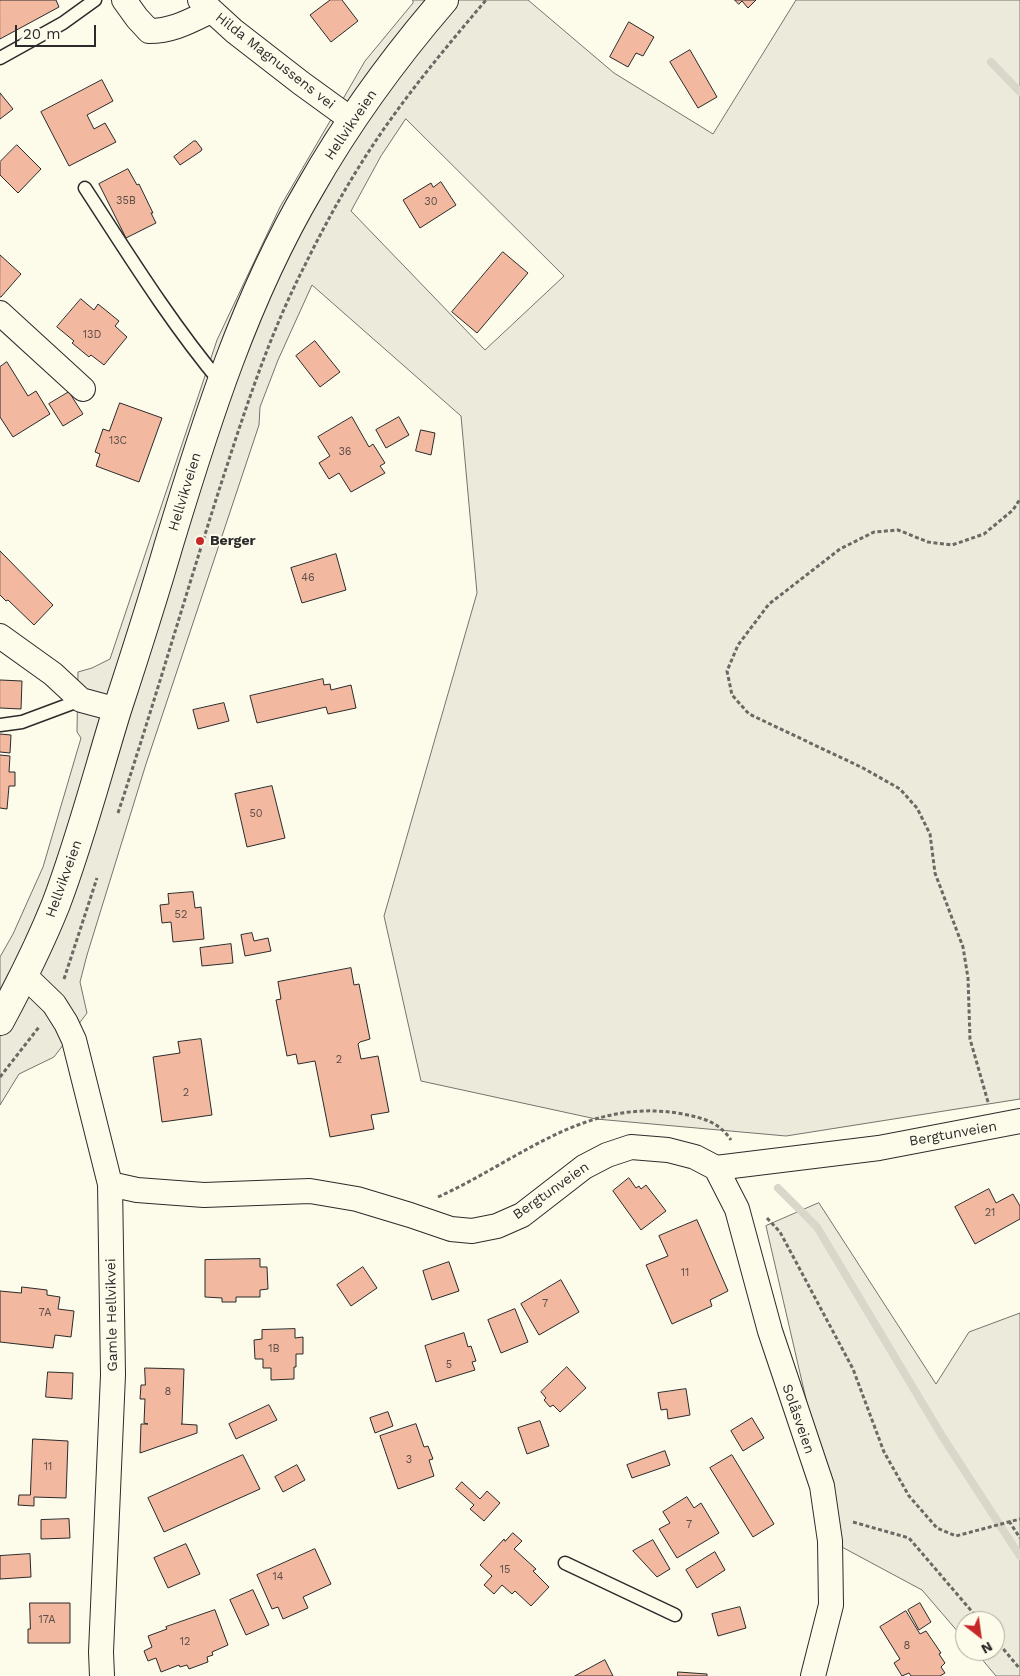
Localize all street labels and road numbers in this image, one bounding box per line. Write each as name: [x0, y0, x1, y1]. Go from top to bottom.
street label: Hilda Magnussens vei: [212, 9, 338, 113]
street label: Hellvikveien: [321, 87, 381, 163]
street label: Hellvikveien: [165, 451, 205, 533]
street label: Hellvikveien: [42, 838, 86, 920]
street label: Bergtunveien: [908, 1118, 998, 1150]
street label: Bergtunveien: [510, 1159, 592, 1223]
street label: Gamle Hellvikvei: [103, 1258, 121, 1372]
street label: Solåsveien: [778, 1382, 818, 1456]

